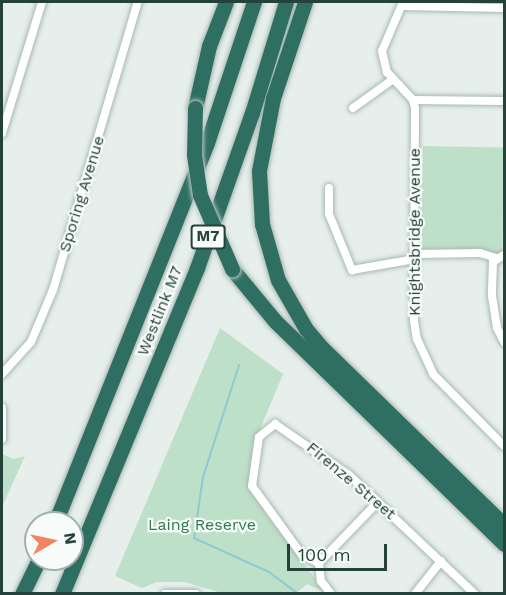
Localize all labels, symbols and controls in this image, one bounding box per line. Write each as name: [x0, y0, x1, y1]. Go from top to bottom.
street label: Sporing Avenue: [55, 133, 109, 255]
street label: Knightsbridge Avenue: [405, 148, 425, 316]
road number: M7: [190, 225, 226, 249]
street label: Westlink M7: [133, 263, 187, 359]
street label: Firenze Street: [302, 438, 400, 524]
north arrow: [24, 511, 84, 571]
park label: Laing Reserve: [148, 515, 256, 535]
text: N: [60, 531, 81, 546]
scale bar: [290, 532, 390, 570]
text: 100 m: [298, 544, 351, 565]

